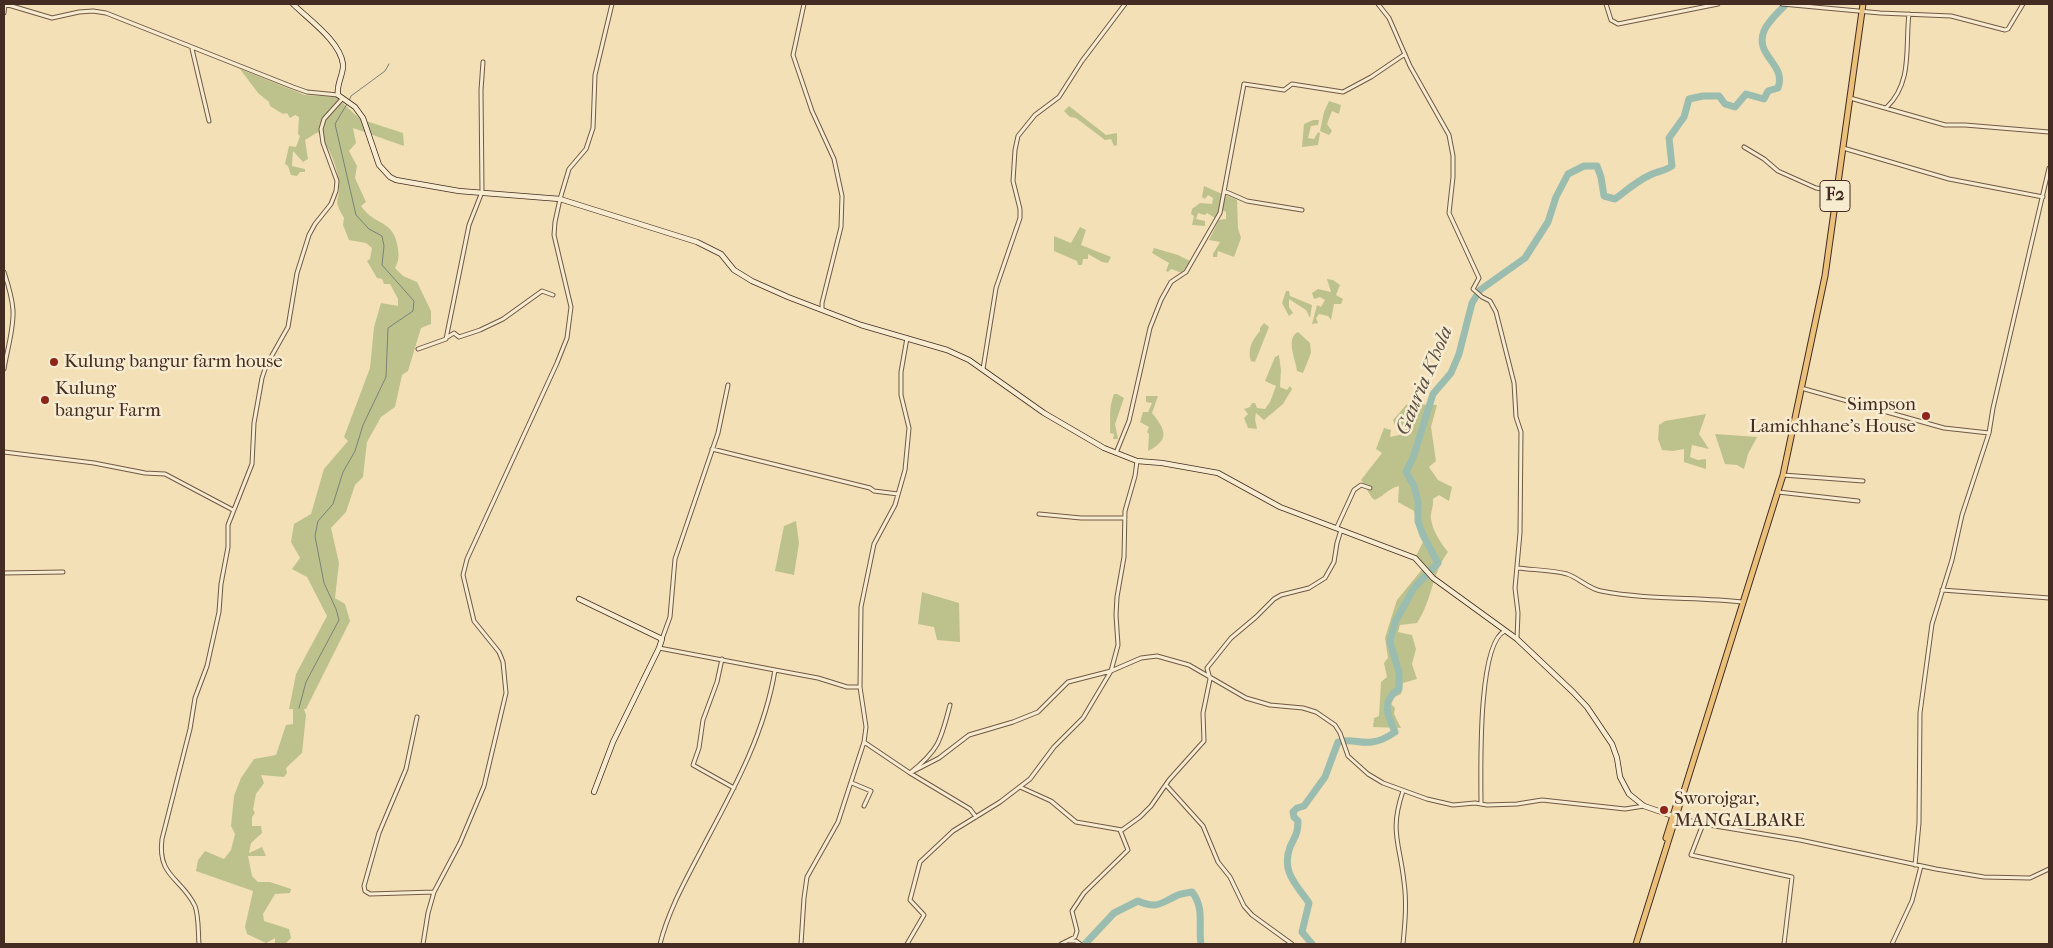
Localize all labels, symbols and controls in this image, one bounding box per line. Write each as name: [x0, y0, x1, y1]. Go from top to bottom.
road number: F2: [1820, 180, 1850, 212]
water label: Gauria Khola: [1391, 323, 1459, 439]
place label: Kulung bangur farm house: [64, 351, 283, 373]
marker: Kulung bangur farm house: [48, 356, 60, 368]
place label: Kulung bangur Farm: [55, 378, 161, 422]
marker: Kulung bangur Farm: [39, 394, 51, 406]
place label: Simpson Lamichhane's House: [1749, 394, 1916, 438]
marker: Simpson Lamichhane's House: [1920, 410, 1932, 422]
place label: Sworojgar, MANGALBARE: [1674, 788, 1805, 832]
marker: Sworojgar, MANGALBARE: [1658, 804, 1670, 816]

